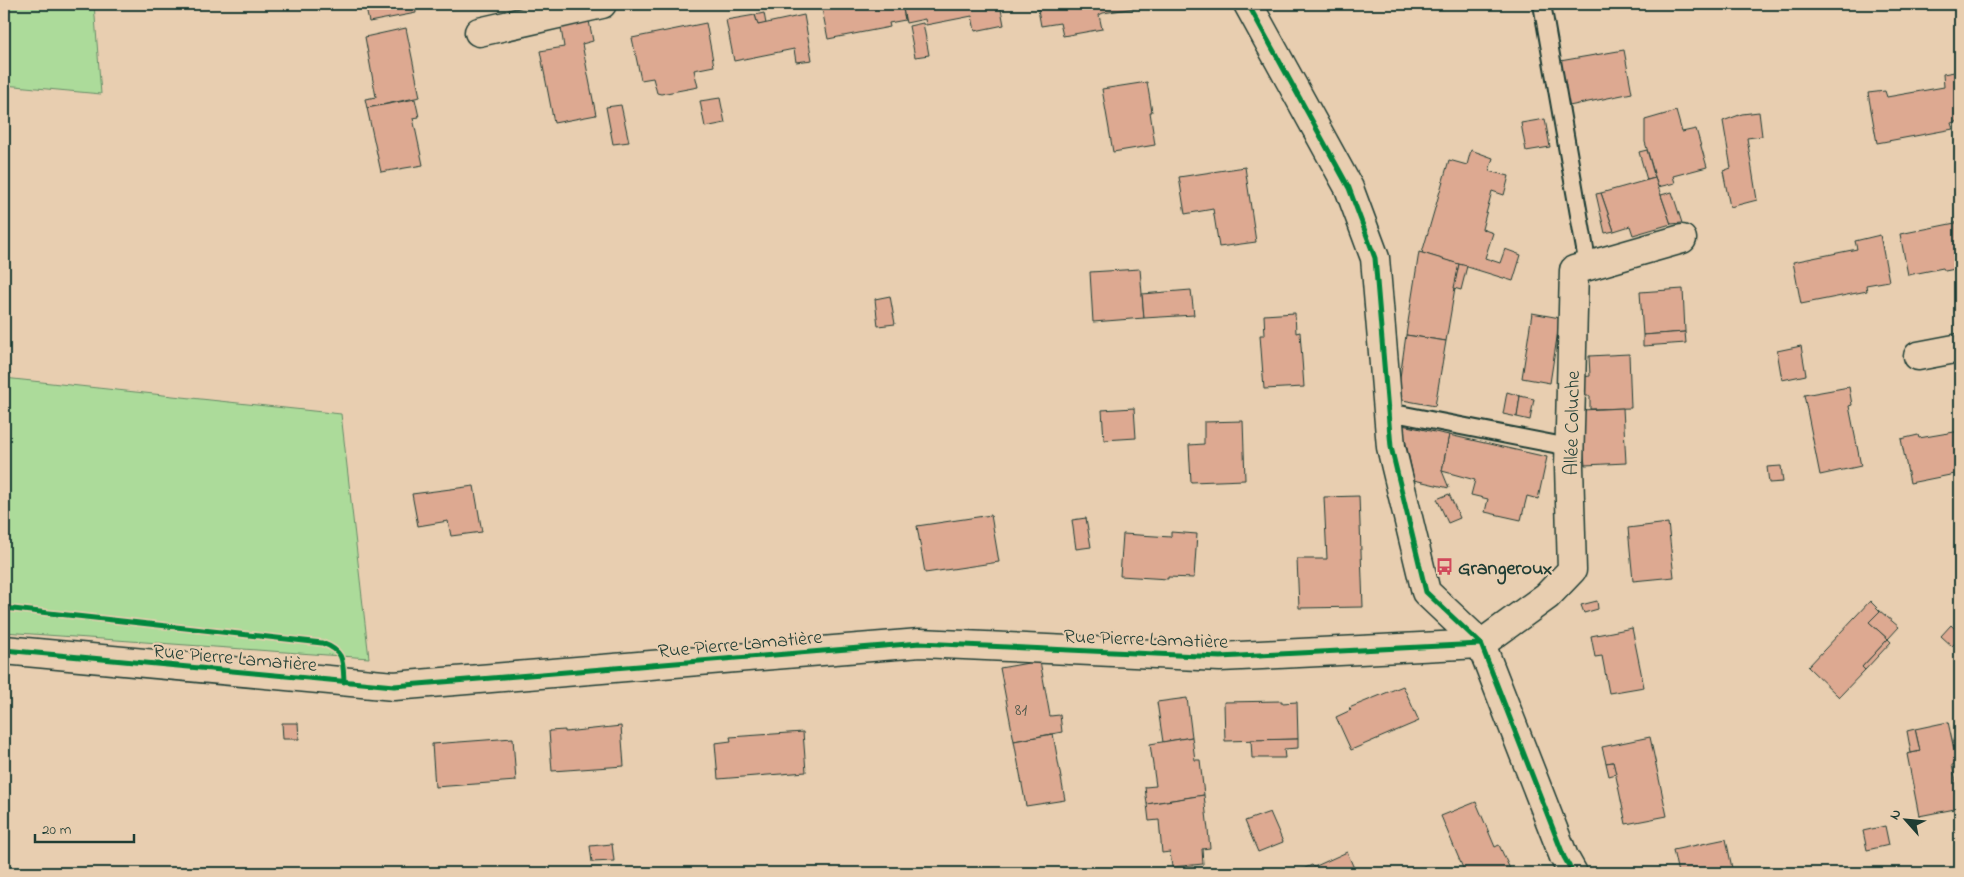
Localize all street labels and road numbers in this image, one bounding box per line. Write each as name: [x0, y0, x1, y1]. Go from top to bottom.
street label: Allée Coluche: [1558, 370, 1589, 476]
street label: Rue Pierre Lamatière: [1063, 623, 1229, 658]
street label: Rue Pierre Lamatière: [657, 624, 824, 667]
street label: Rue Pierre Lamatière: [151, 638, 318, 681]

